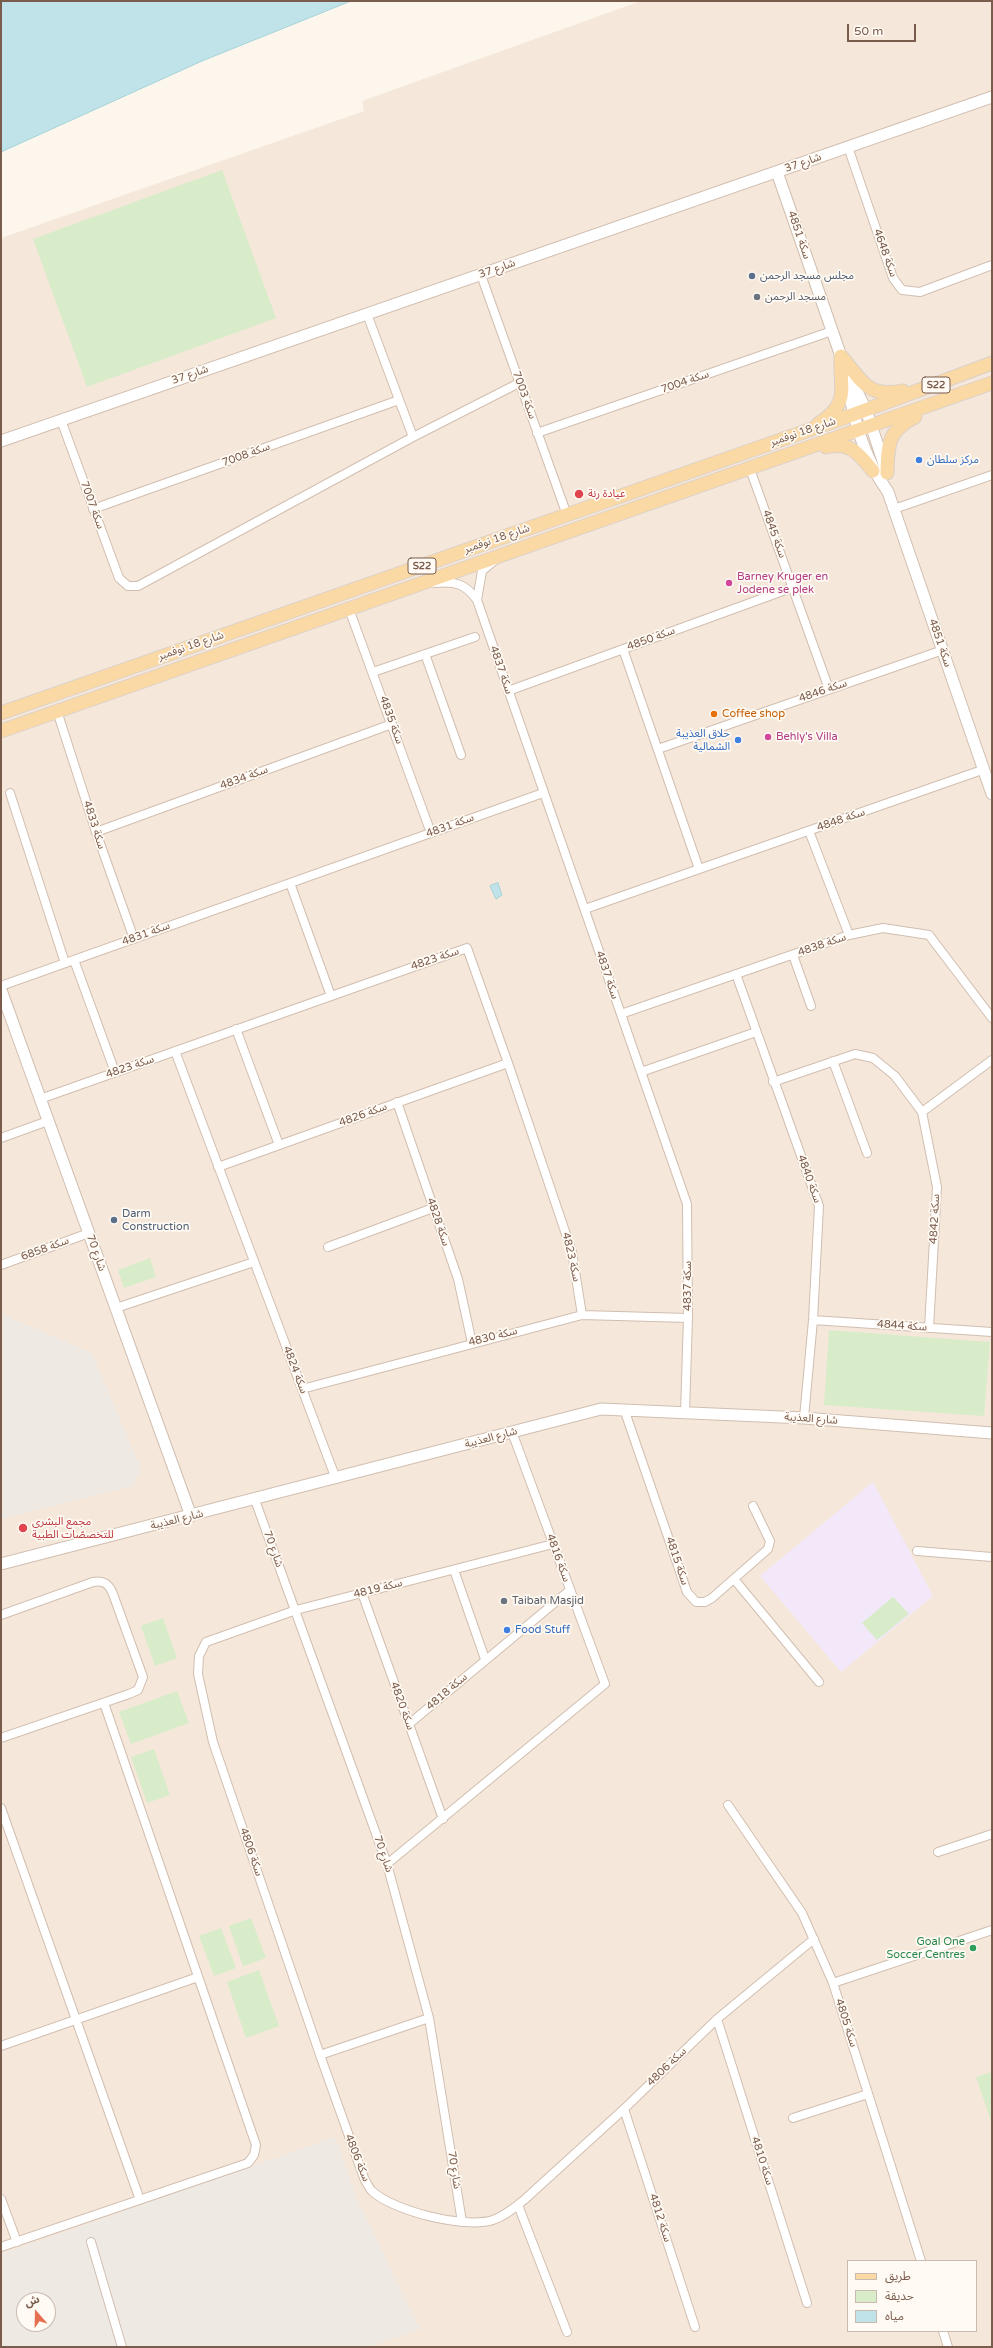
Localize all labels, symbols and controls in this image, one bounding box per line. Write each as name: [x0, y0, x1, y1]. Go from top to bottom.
scale bar: [849, 16, 918, 42]
text: 50 m: [854, 24, 883, 38]
street label: شارع 37: [783, 151, 823, 175]
street label: سكة 4851: [785, 209, 813, 261]
street label: سكة 4648: [870, 227, 900, 279]
street label: شارع 37: [477, 257, 517, 281]
place label: مجلس مسجد الرحمن: [760, 269, 854, 283]
marker: مجلس مسجد الرحمن: [747, 271, 757, 281]
place label: مسجد الرحمن: [765, 290, 826, 304]
marker: مسجد الرحمن: [752, 292, 762, 302]
street label: شارع 37: [170, 363, 210, 387]
street label: سكة 7004: [659, 368, 711, 396]
street label: سكة 7003: [509, 369, 539, 421]
road number: S22: [922, 377, 950, 393]
street label: شارع 18 نوفمبر: [768, 415, 838, 449]
street label: سكة 7008: [220, 440, 272, 470]
place label: مركز سلطان: [927, 453, 979, 467]
marker: مركز سلطان: [914, 455, 924, 465]
street label: سكة 7007: [77, 479, 107, 531]
place label: عيادة رنة: [588, 487, 625, 501]
marker: عيادة رنة: [573, 488, 585, 500]
street label: سكة 4845: [759, 508, 789, 560]
street label: شارع 18 نوفمبر: [462, 522, 532, 556]
road number: S22: [408, 558, 436, 574]
place label: Barney Kruger en Jodene se plek: [737, 570, 828, 596]
marker: Barney Kruger en Jodene se plek: [724, 578, 734, 588]
street label: سكة 4851: [926, 617, 954, 669]
street label: سكة 4850: [625, 624, 677, 654]
street label: شارع 18 نوفمبر: [156, 629, 226, 663]
street label: سكة 4837: [487, 644, 515, 696]
street label: سكة 4846: [797, 677, 849, 705]
street label: سكة 4835: [376, 694, 406, 746]
place label: Coffee shop: [722, 707, 785, 721]
marker: Coffee shop: [709, 709, 719, 719]
place label: حلاق العذيبة الشمالية: [676, 727, 730, 753]
place label: Behly's Villa: [776, 730, 838, 744]
marker: Behly's Villa: [763, 732, 773, 742]
marker: حلاق العذيبة الشمالية: [733, 735, 743, 745]
street label: سكة 4834: [218, 763, 270, 793]
street label: سكة 4833: [80, 799, 108, 851]
street label: سكة 4848: [815, 806, 867, 834]
street label: سكة 4831: [424, 811, 476, 841]
street label: سكة 4831: [120, 919, 172, 949]
street label: سكة 4838: [796, 931, 848, 959]
street label: سكة 4823: [409, 945, 461, 973]
street label: سكة 4837: [593, 949, 621, 1001]
street label: سكة 4823: [104, 1053, 156, 1081]
street label: سكة 4826: [337, 1100, 389, 1130]
street label: سكة 4840: [794, 1153, 824, 1205]
street label: سكة 4842: [927, 1194, 943, 1244]
street label: سكة 4828: [424, 1196, 452, 1248]
place label: Darm Construction: [122, 1207, 189, 1233]
marker: Darm Construction: [109, 1215, 119, 1225]
street label: سكة 4823: [559, 1231, 583, 1283]
street label: شارع 70: [83, 1233, 109, 1273]
street label: سكة 6858: [19, 1234, 71, 1264]
street label: سكة 4837: [681, 1261, 695, 1311]
street label: سكة 4844: [877, 1318, 927, 1334]
street label: سكة 4830: [467, 1325, 519, 1349]
street label: سكة 4824: [280, 1344, 310, 1396]
street label: شارع العذيبة: [784, 1411, 838, 1427]
street label: شارع العذيبة: [463, 1425, 519, 1451]
street label: شارع العذيبة: [149, 1507, 205, 1533]
place label: مجمع البشرى للتخصصّات الطبية: [32, 1515, 114, 1541]
marker: مجمع البشرى للتخصصّات الطبية: [17, 1522, 29, 1534]
street label: شارع 70: [260, 1529, 286, 1569]
street label: سكة 4816: [543, 1532, 573, 1584]
street label: سكة 4815: [663, 1535, 691, 1587]
street label: سكة 4819: [352, 1577, 404, 1601]
place label: Taibah Masjid: [512, 1594, 584, 1608]
marker: Taibah Masjid: [499, 1596, 509, 1606]
place label: Food Stuff: [515, 1623, 570, 1637]
marker: Food Stuff: [502, 1625, 512, 1635]
street label: سكة 4818: [424, 1671, 470, 1713]
street label: سكة 4820: [387, 1680, 417, 1732]
street label: سكة 4806: [237, 1826, 265, 1878]
street label: شارع 70: [371, 1834, 395, 1874]
place label: Goal One Soccer Centres: [887, 1935, 965, 1961]
marker: Goal One Soccer Centres: [968, 1943, 978, 1953]
street label: سكة 4805: [832, 1997, 860, 2049]
street label: سكة 4806: [644, 2045, 690, 2089]
street label: سكة 4806: [342, 2132, 372, 2184]
street label: سكة 4810: [748, 2135, 776, 2187]
street label: شارع 70: [445, 2150, 463, 2190]
street label: سكة 4812: [646, 2192, 674, 2244]
legend: [847, 2260, 977, 2332]
text: طريق: [885, 2269, 911, 2283]
text: حديقة: [885, 2289, 914, 2303]
north arrow: [16, 2292, 56, 2332]
text: ش: [23, 2293, 41, 2310]
text: مياه: [885, 2309, 904, 2323]

